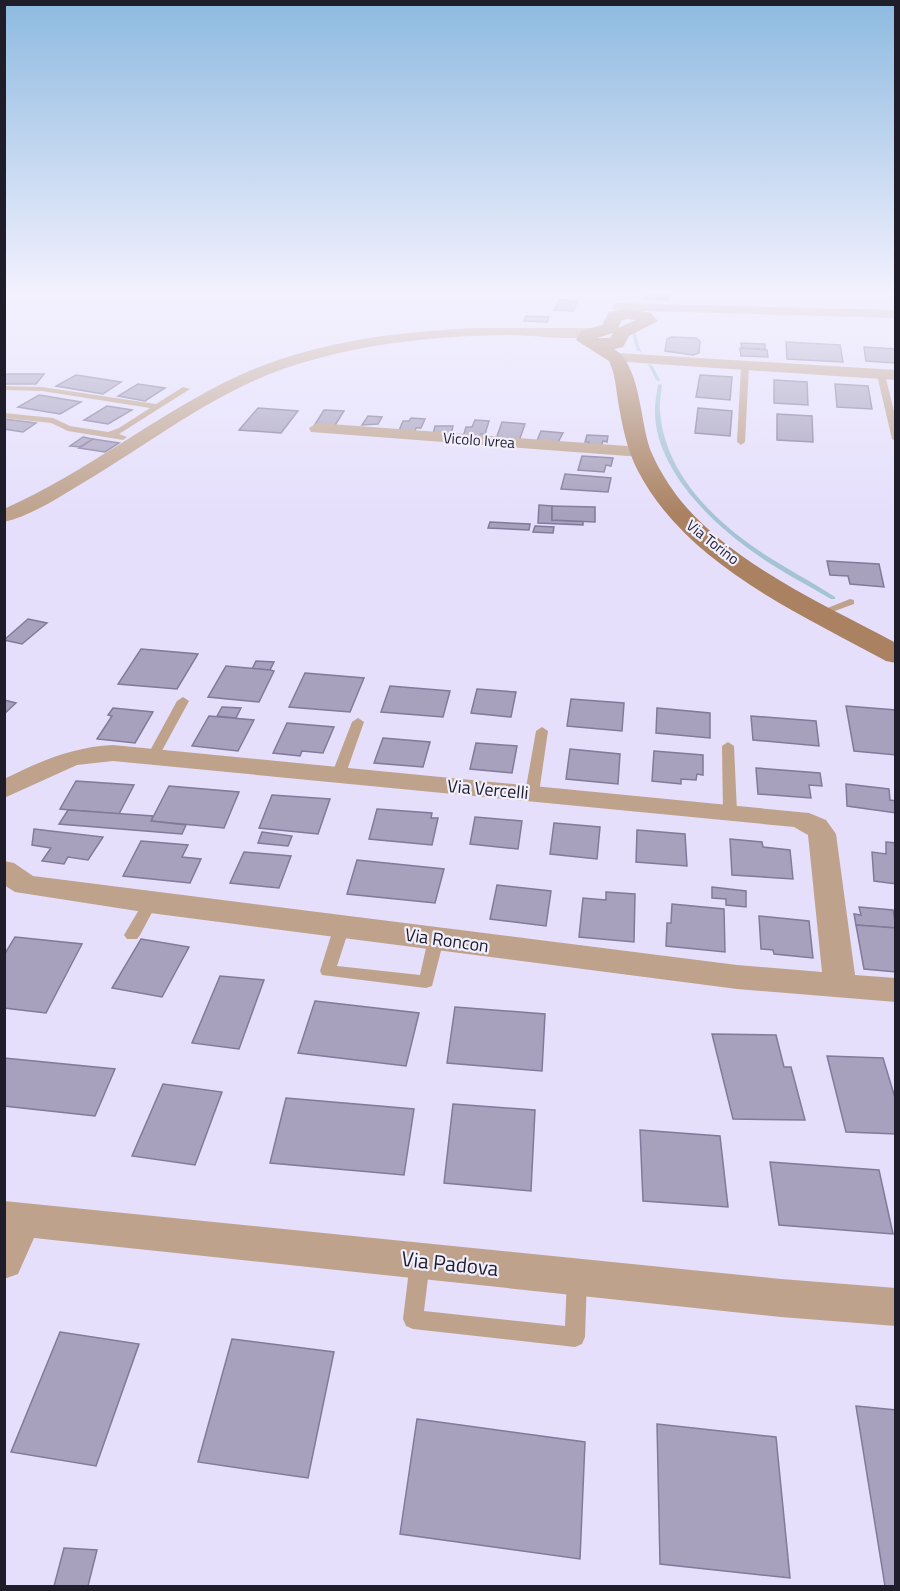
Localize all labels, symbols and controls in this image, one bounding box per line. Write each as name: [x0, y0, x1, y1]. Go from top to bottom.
street label: Vicolo Ivrea: [442, 426, 516, 454]
street label: Via Torino: [682, 514, 744, 570]
street label: Via Vercelli: [446, 772, 530, 806]
street label: Via Roncon: [403, 921, 491, 959]
street label: Via Padova: [400, 1242, 501, 1284]

